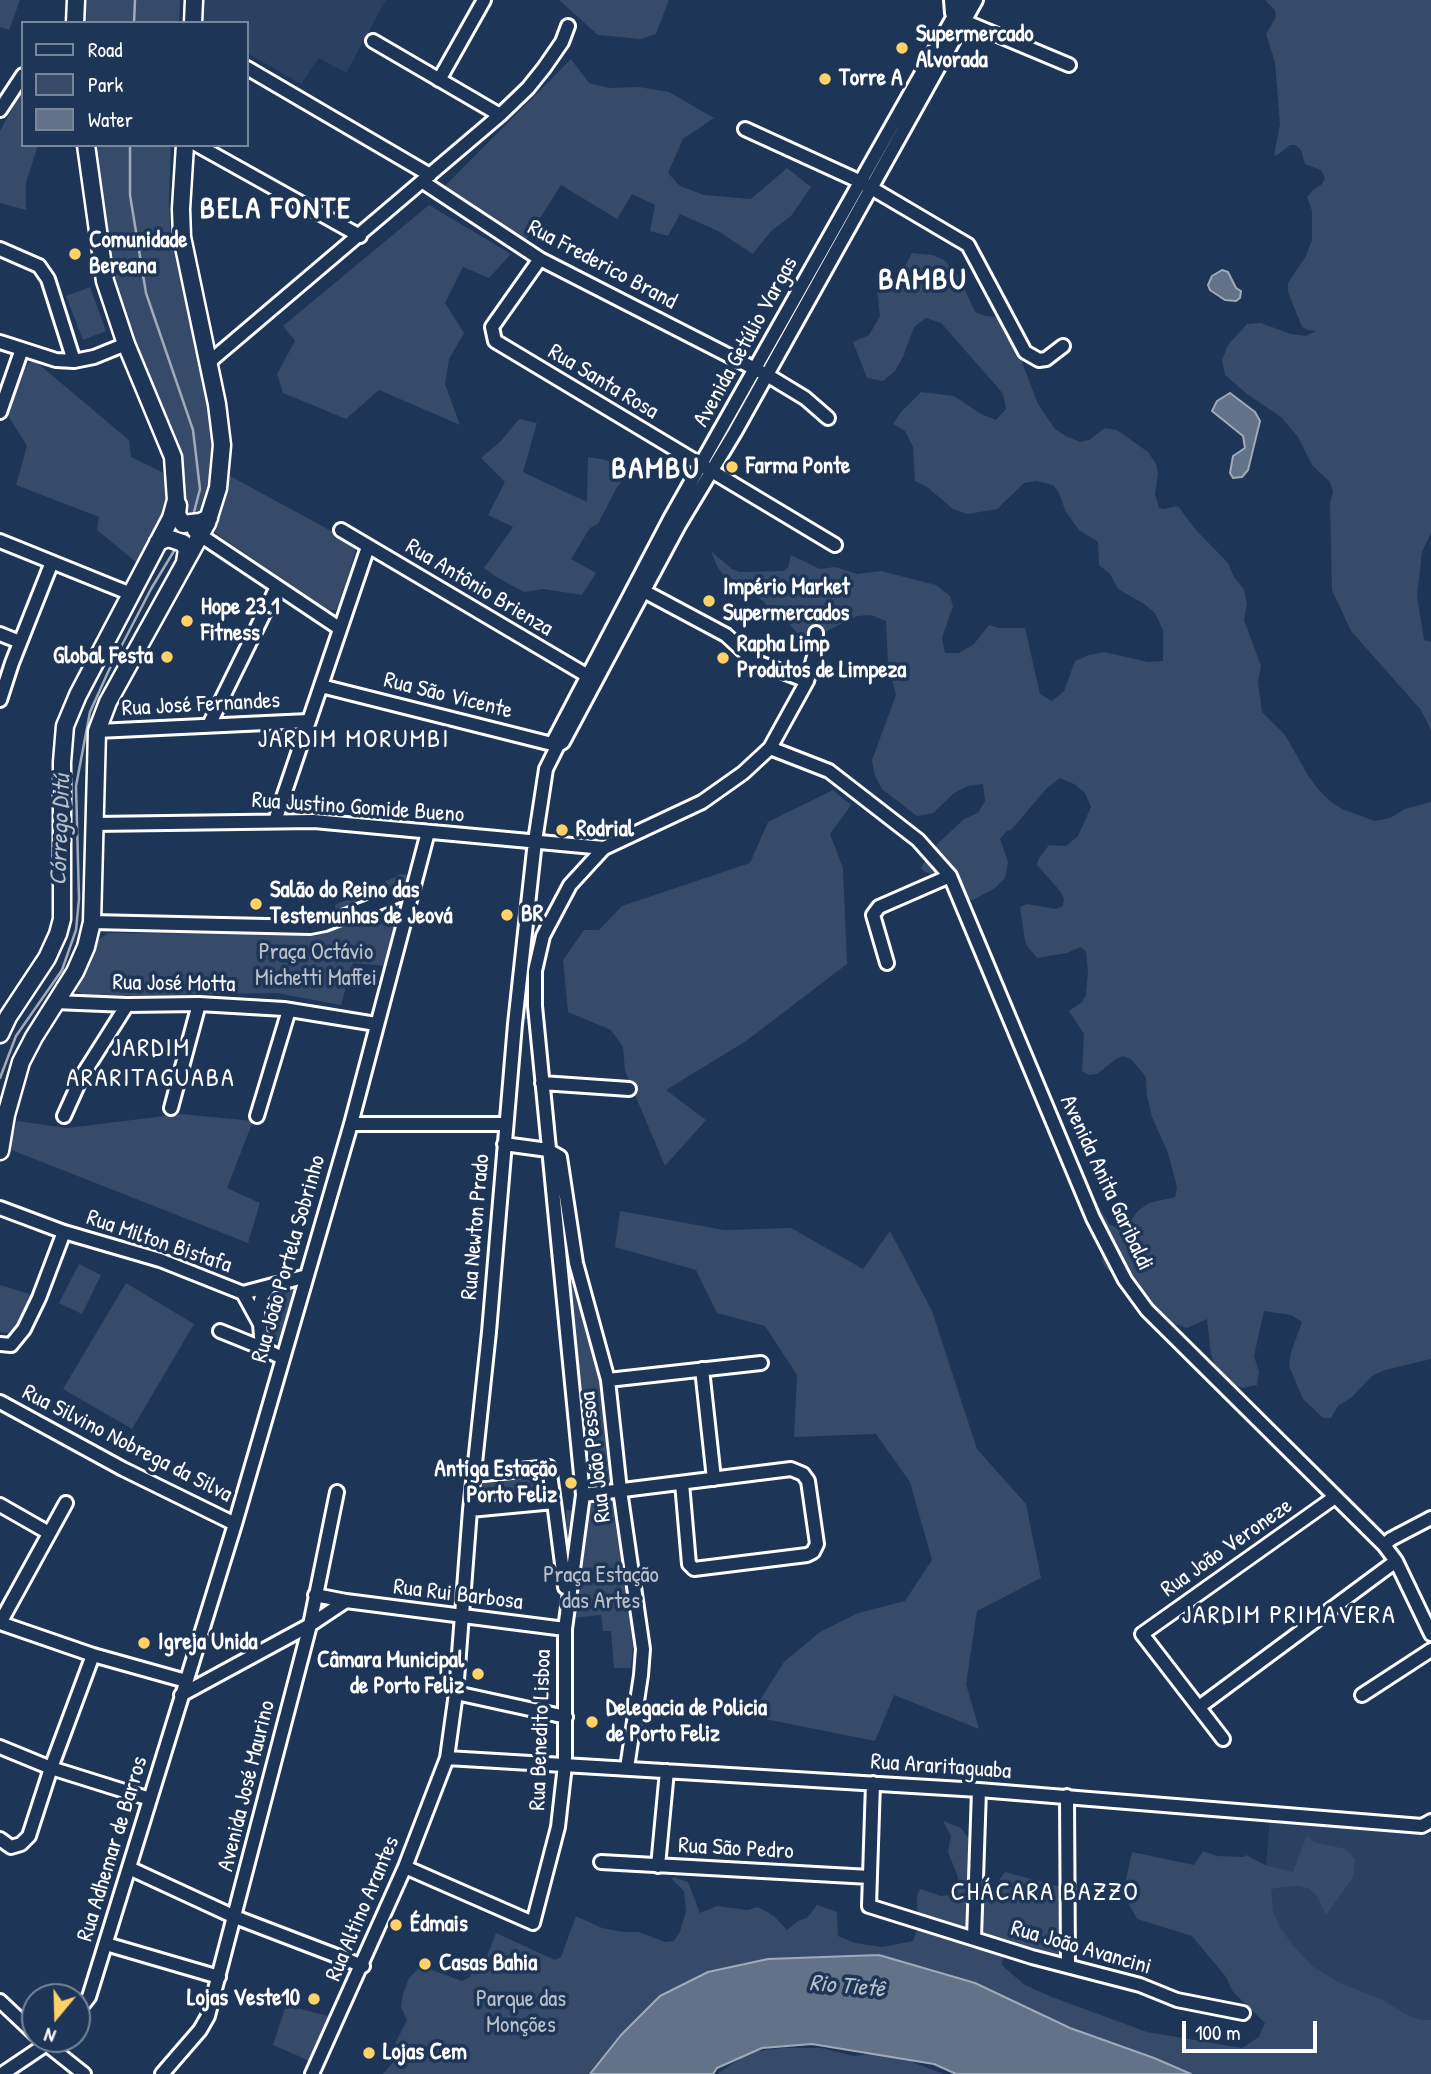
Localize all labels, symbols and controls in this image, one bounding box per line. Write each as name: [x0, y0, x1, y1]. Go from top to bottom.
legend: [21, 21, 248, 147]
place label: Supermercado Alvorada: [916, 21, 1033, 75]
text: Road: [88, 35, 122, 64]
marker: Supermercado Alvorada: [894, 40, 910, 56]
place label: Torre A: [839, 65, 902, 93]
text: Park: [88, 70, 123, 99]
marker: Torre A: [817, 71, 833, 87]
text: Water: [88, 105, 133, 134]
district label: BELA FONTE: [201, 192, 351, 228]
street label: Rua Frederico Brand: [523, 214, 681, 316]
place label: Comunidade Bereana: [89, 227, 187, 281]
marker: Comunidade Bereana: [67, 246, 83, 262]
street label: Avenida Getúlio Vargas: [688, 252, 804, 432]
district label: BAMBU: [879, 263, 967, 299]
street label: Rua Santa Rosa: [543, 338, 663, 426]
district label: BAMBU: [612, 452, 700, 488]
place label: Farma Ponte: [746, 453, 850, 481]
marker: Farma Ponte: [724, 459, 740, 475]
street label: Rua Antônio Brienza: [400, 533, 558, 643]
place label: Império Market Supermercados: [723, 574, 850, 628]
marker: Império Market Supermercados: [701, 593, 717, 609]
place label: Hope 23.1 Fitness: [201, 594, 280, 648]
marker: Hope 23.1 Fitness: [179, 613, 195, 629]
place label: Rapha Limp Produtos de Limpeza: [737, 631, 906, 685]
place label: Global Festa: [53, 643, 153, 671]
marker: Global Festa: [159, 649, 175, 665]
marker: Rapha Limp Produtos de Limpeza: [715, 650, 731, 666]
street label: Rua São Vicente: [381, 667, 515, 725]
street label: Rua José Fernandes: [121, 687, 281, 723]
district label: JARDIM MORUMBI: [259, 724, 449, 756]
water label: Córrego Ditú: [45, 774, 77, 886]
street label: Rua Justino Gomide Bueno: [251, 787, 465, 829]
place label: Rodrial: [576, 816, 634, 844]
marker: Rodrial: [554, 822, 570, 838]
place label: Salão do Reino das Testemunhas de Jeová: [270, 877, 452, 931]
marker: Salão do Reino das Testemunhas de Jeová: [248, 896, 264, 912]
place label: BR: [521, 901, 543, 929]
marker: BR: [499, 907, 515, 923]
park label: Praça Octávio Michetti Maffei: [255, 939, 377, 993]
street label: Rua José Motta: [112, 969, 236, 999]
district label: JARDIM ARARITAGUABA: [68, 1033, 234, 1094]
street label: Avenida Anita Garibaldi: [1053, 1091, 1159, 1275]
street label: Rua João Portela Sobrinho: [246, 1152, 332, 1366]
street label: Rua Newton Prado: [456, 1153, 496, 1301]
street label: Rua Milton Bistafa: [83, 1204, 235, 1280]
street label: Rua Silvino Nobrega da Silva: [17, 1379, 237, 1509]
street label: Rua João Pessoa: [574, 1390, 618, 1524]
place label: Antiga Estação Porto Feliz: [435, 1456, 557, 1510]
marker: Antiga Estação Porto Feliz: [563, 1475, 579, 1491]
street label: Rua João Veroneze: [1156, 1493, 1298, 1603]
park label: Praça Estação das Artes: [543, 1562, 659, 1616]
street label: Rua Rui Barbosa: [392, 1573, 524, 1617]
district label: JARDIM PRIMAVERA: [1183, 1600, 1395, 1632]
place label: Igreja Unida: [158, 1629, 258, 1657]
marker: Igreja Unida: [136, 1635, 152, 1651]
place label: Câmara Municipal de Porto Feliz: [317, 1647, 464, 1701]
street label: Rua Benedito Lisboa: [524, 1649, 558, 1811]
marker: Câmara Municipal de Porto Feliz: [470, 1666, 486, 1682]
place label: Delegacia de Policia de Porto Feliz: [606, 1695, 767, 1749]
street label: Avenida José Maurino: [212, 1698, 282, 1874]
marker: Delegacia de Policia de Porto Feliz: [584, 1714, 600, 1730]
street label: Rua Araritaguaba: [870, 1748, 1012, 1786]
street label: Rua Adhemar de Barros: [72, 1753, 154, 1945]
street label: Rua Altino Arantes: [320, 1832, 406, 1986]
street label: Rua São Pedro: [678, 1832, 794, 1866]
district label: CHÁCARA BAZZO: [952, 1877, 1138, 1909]
place label: Édmais: [410, 1911, 468, 1939]
street label: Rua João Avancini: [1008, 1915, 1154, 1981]
marker: Édmais: [388, 1917, 404, 1933]
place label: Casas Bahia: [439, 1950, 537, 1978]
marker: Casas Bahia: [417, 1956, 433, 1972]
water label: Rio Tietê: [808, 1969, 886, 2005]
north arrow: [21, 1983, 91, 2053]
place label: Lojas Veste10: [187, 1985, 300, 2013]
park label: Parque das Monções: [476, 1986, 566, 2040]
marker: Lojas Veste10: [306, 1991, 322, 2007]
scale bar: [1186, 2008, 1321, 2052]
text: 100 m: [1195, 2018, 1241, 2047]
text: N: [41, 2022, 59, 2050]
place label: Lojas Cem: [383, 2039, 467, 2067]
marker: Lojas Cem: [361, 2045, 377, 2061]

